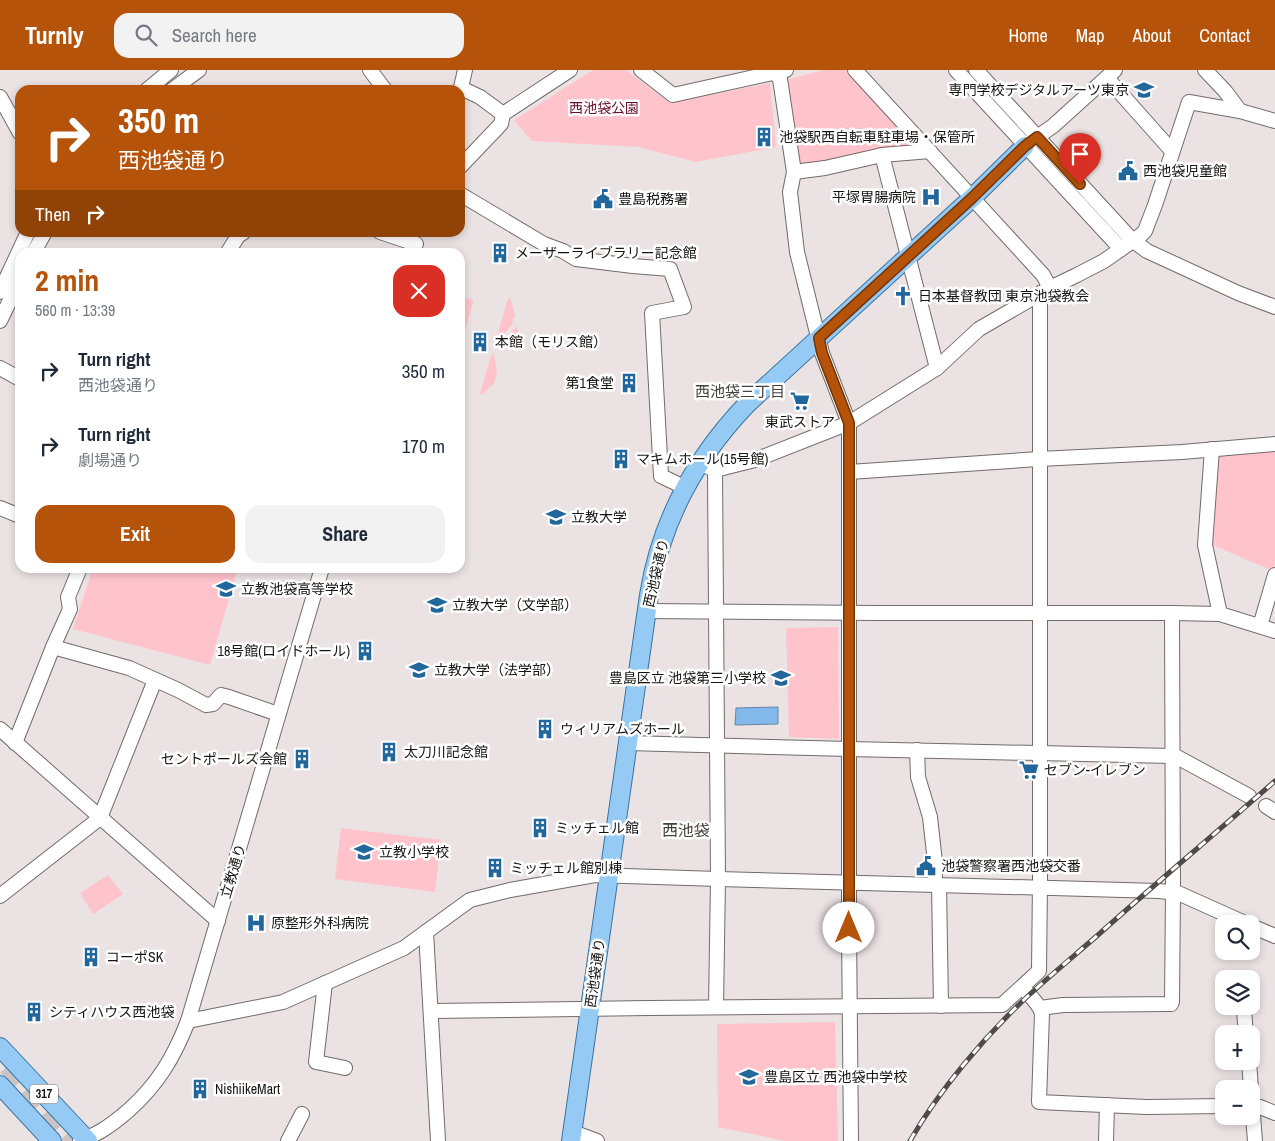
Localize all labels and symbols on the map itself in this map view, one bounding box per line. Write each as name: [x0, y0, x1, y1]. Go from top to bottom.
school or university icon: 専門学校デジタルアーツ東京: [1133, 79, 1155, 101]
place label: 専門学校デジタルアーツ東京: [948, 81, 1129, 99]
park label: 西池袋公園: [569, 99, 639, 117]
building icon: 池袋駅西自転車駐車場・保管所: [753, 126, 775, 148]
place label: 池袋駅西自転車駐車場・保管所: [779, 128, 975, 146]
pin: [1059, 133, 1101, 184]
public building icon: 西池袋児童館: [1117, 160, 1139, 182]
place label: 西池袋児童館: [1143, 162, 1227, 180]
hospital icon: 平塚胃腸病院: [920, 186, 942, 208]
public building icon: 豊島税務署: [592, 188, 614, 210]
place label: 平塚胃腸病院: [832, 188, 916, 206]
place label: 豊島税務署: [618, 190, 688, 208]
building icon: メーザーライブラリー記念館: [489, 242, 511, 264]
place label: メーザーライブラリー記念館: [515, 244, 697, 262]
church icon: 日本基督教団 東京池袋教会: [892, 285, 914, 307]
place label: 日本基督教団 東京池袋教会: [918, 287, 1089, 305]
building icon: 本館（モリス館）: [469, 331, 491, 353]
place label: 本館（モリス館）: [495, 333, 607, 351]
building icon: 第1食堂: [618, 372, 640, 394]
place label: 第1食堂: [566, 374, 614, 392]
district label: 西池袋三丁目: [695, 381, 785, 402]
supermarket icon: 東武ストア: [789, 390, 811, 412]
place label: 東武ストア: [765, 413, 835, 431]
building icon: マキムホール(15号館): [610, 448, 632, 470]
place label: マキムホール(15号館): [636, 450, 769, 468]
school or university icon: 立教大学: [545, 506, 567, 528]
place label: 立教大学: [571, 508, 627, 526]
street label: 西池袋通り: [639, 537, 673, 609]
school or university icon: 立教池袋高等学校: [215, 578, 237, 600]
place label: 立教池袋高等学校: [241, 580, 353, 598]
school or university icon: 立教大学（文学部）: [426, 594, 448, 616]
place label: 立教大学（文学部）: [452, 596, 578, 614]
building icon: 18号館(ロイドホール): [354, 640, 376, 662]
place label: 18号館(ロイドホール): [218, 642, 350, 660]
school or university icon: 立教大学（法学部）: [408, 659, 430, 681]
place label: 立教大学（法学部）: [434, 661, 560, 679]
school or university icon: 豊島区立 池袋第三小学校: [770, 667, 792, 689]
place label: 豊島区立 池袋第三小学校: [609, 669, 766, 687]
building icon: ウィリアムズホール: [534, 718, 556, 740]
place label: ウィリアムズホール: [560, 720, 685, 738]
building icon: 太刀川記念館: [378, 741, 400, 763]
place label: 太刀川記念館: [404, 743, 488, 761]
building icon: セントポールズ会館: [291, 748, 313, 770]
place label: セントポールズ会館: [161, 750, 287, 768]
supermarket icon: セブン-イレブン: [1018, 759, 1040, 781]
place label: セブン-イレブン: [1044, 761, 1146, 779]
building icon: ミッチェル館: [529, 817, 551, 839]
place label: ミッチェル館: [555, 819, 639, 837]
district label: 西池袋: [662, 819, 710, 841]
school or university icon: 立教小学校: [353, 841, 375, 863]
street label: 立教通り: [216, 842, 250, 900]
place label: 立教小学校: [379, 843, 449, 861]
public building icon: 池袋警察署西池袋交番: [915, 855, 937, 877]
building icon: ミッチェル館別棟: [484, 857, 506, 879]
place label: 池袋警察署西池袋交番: [941, 857, 1081, 875]
place label: ミッチェル館別棟: [510, 859, 622, 877]
position arrow: [822, 901, 874, 953]
hospital icon: 原整形外科病院: [245, 912, 267, 934]
place label: 原整形外科病院: [271, 914, 369, 932]
street label: 西池袋通り: [581, 937, 609, 1009]
building icon: コーポSK: [80, 946, 102, 968]
place label: コーポSK: [106, 948, 164, 966]
building icon: シティハウス西池袋: [23, 1001, 45, 1023]
place label: シティハウス西池袋: [49, 1003, 174, 1021]
school or university icon: 豊島区立 西池袋中学校: [738, 1066, 760, 1088]
place label: 豊島区立 西池袋中学校: [764, 1068, 907, 1086]
building icon: NishiikeMart: [189, 1078, 211, 1100]
place label: NishiikeMart: [215, 1080, 280, 1098]
road number: 317: [30, 1084, 58, 1104]

